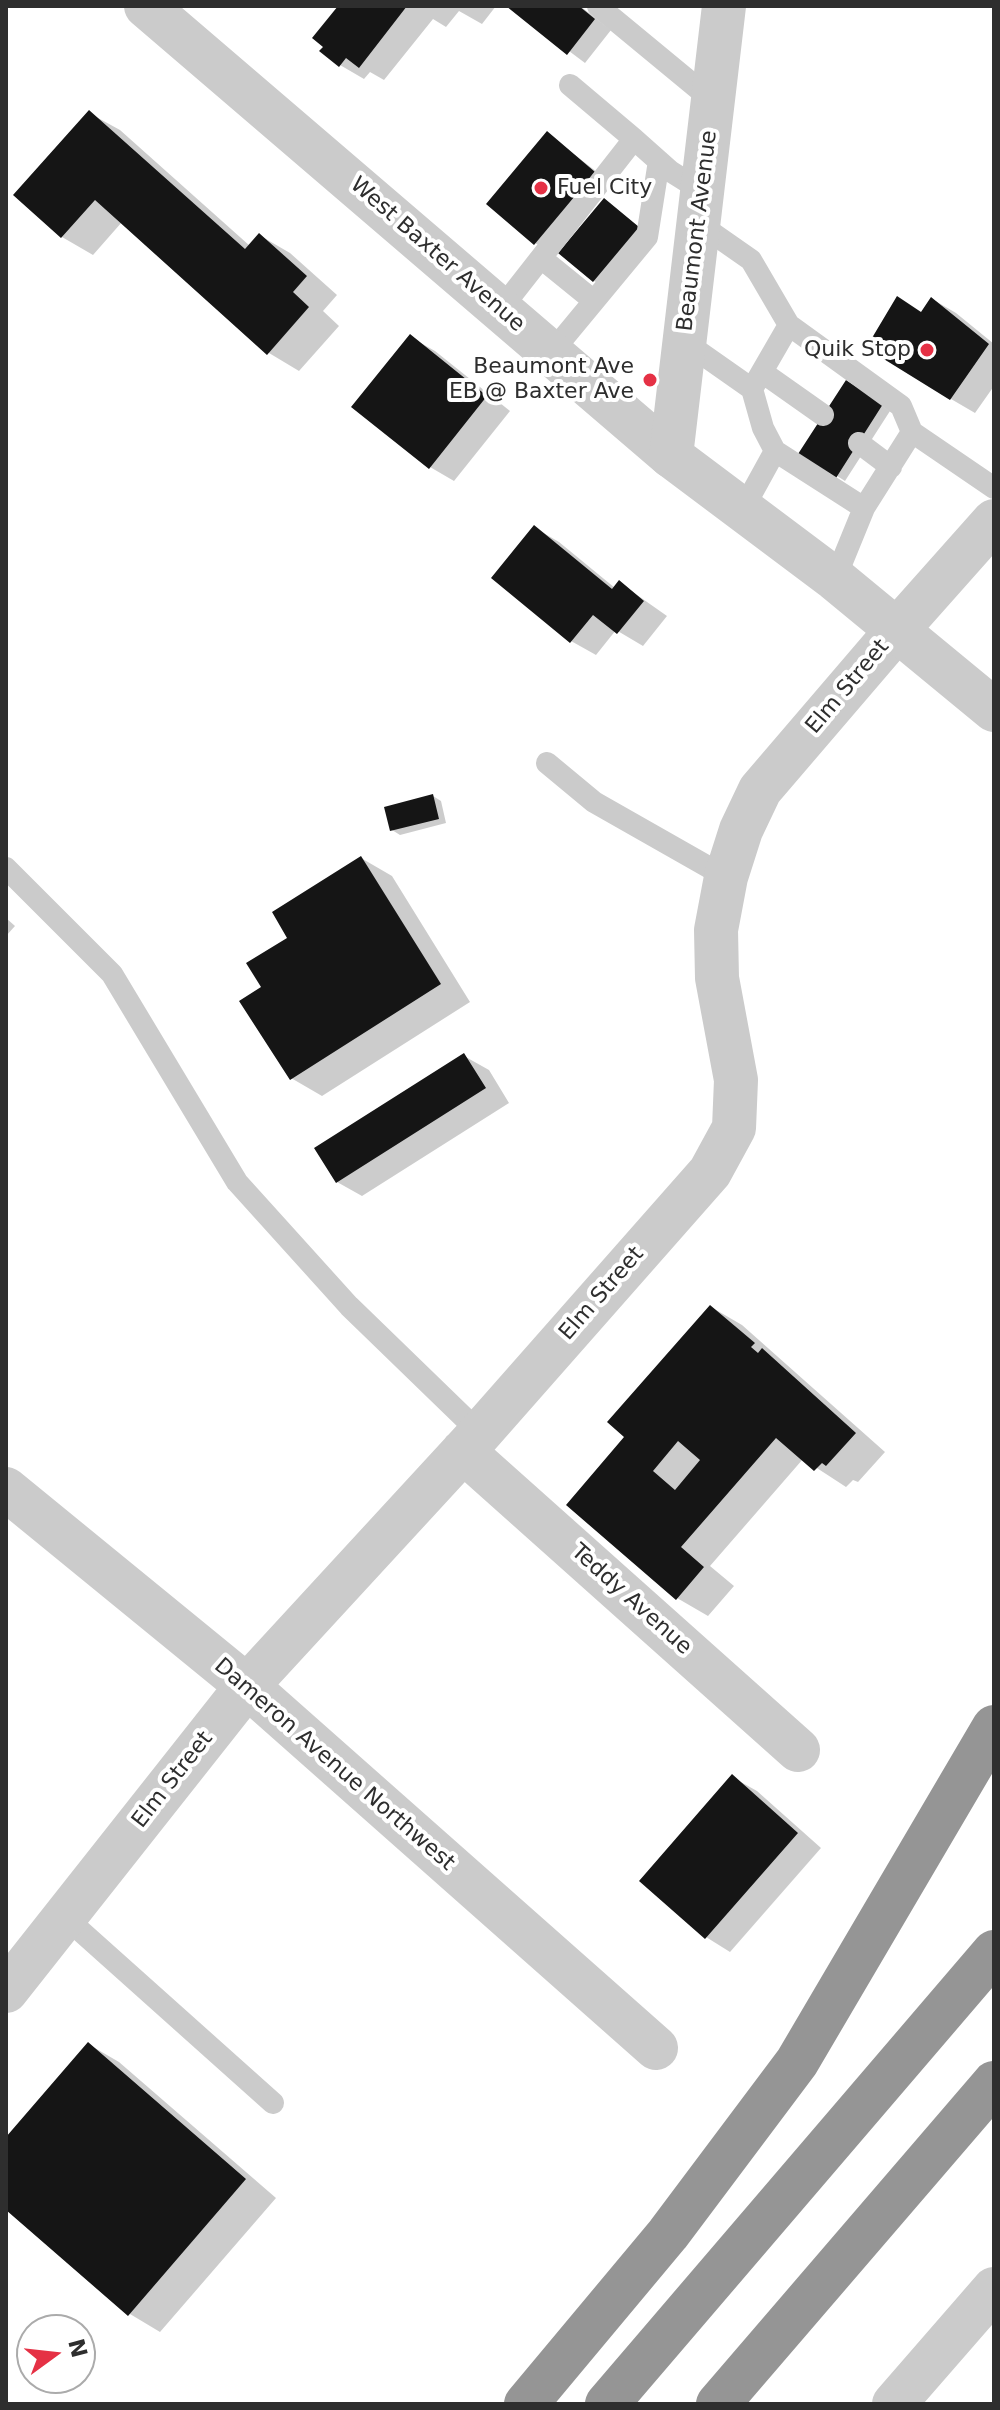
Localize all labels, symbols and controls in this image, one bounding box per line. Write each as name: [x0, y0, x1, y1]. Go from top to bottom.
street label: Beaumont Avenue: [673, 129, 723, 333]
street label: West Baxter Avenue: [344, 172, 530, 338]
place label: Fuel City: [557, 175, 652, 201]
marker: Fuel City: [532, 179, 550, 197]
place label: Quik Stop: [804, 337, 911, 363]
marker: Quik Stop: [918, 341, 936, 359]
place label: Beaumont Ave EB @ Baxter Ave: [449, 354, 634, 406]
marker: Beaumont Ave EB @ Baxter Ave: [641, 371, 659, 389]
street label: Elm Street: [801, 634, 895, 740]
street label: Elm Street: [554, 1242, 650, 1346]
street label: Teddy Avenue: [565, 1539, 697, 1661]
street label: Dameron Avenue Northwest: [208, 1653, 460, 1877]
street label: Elm Street: [127, 1726, 219, 1834]
north arrow: [16, 2314, 96, 2394]
text: N: [63, 2336, 92, 2360]

